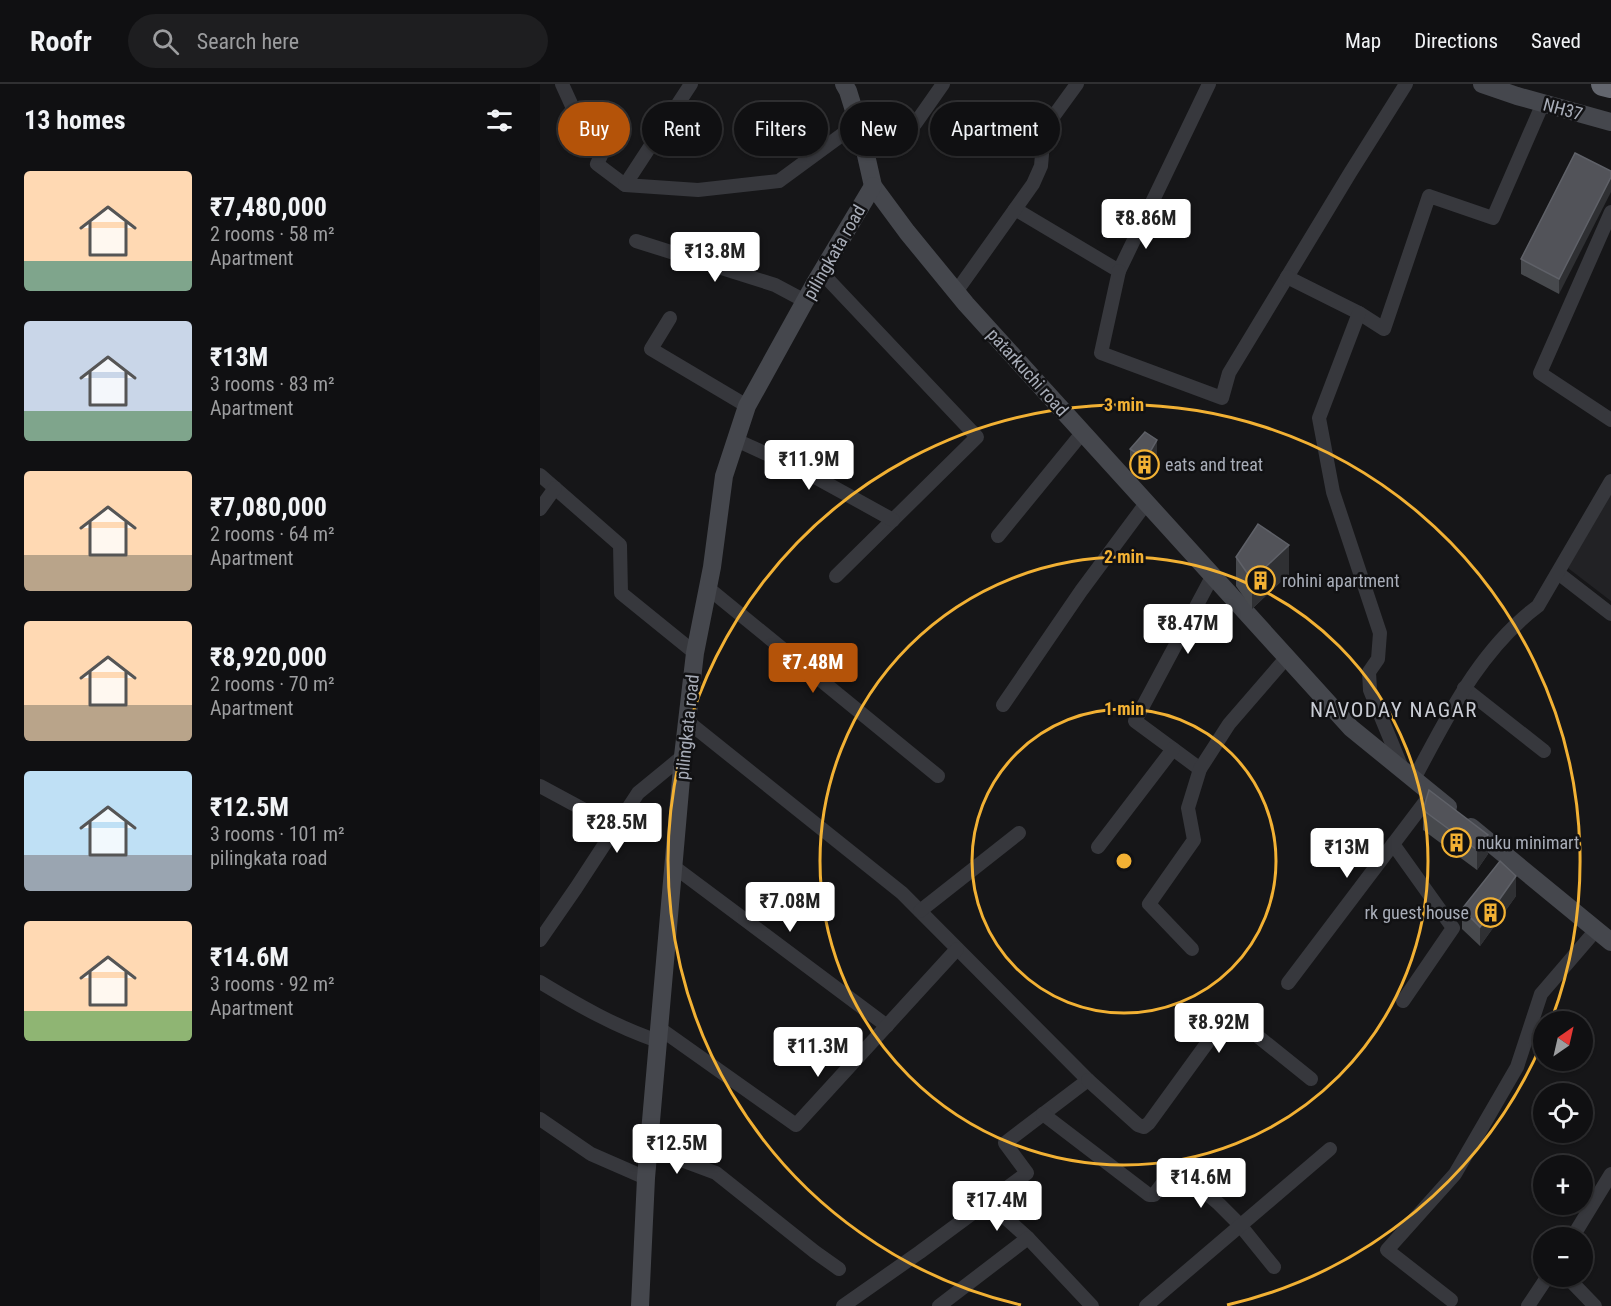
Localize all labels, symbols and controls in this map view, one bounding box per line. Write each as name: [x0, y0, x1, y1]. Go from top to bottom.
search box: [128, 14, 548, 68]
text: Roofr: [30, 25, 92, 58]
icon: search: [149, 25, 182, 58]
text: Search here: [197, 29, 299, 54]
text: Map: [1345, 29, 1381, 53]
text: Directions: [1414, 29, 1498, 53]
text: Saved: [1531, 29, 1581, 53]
street label: NH37: [1541, 94, 1585, 124]
chip: Buy: [558, 102, 630, 156]
chip: Rent: [642, 102, 722, 156]
chip: Filters: [734, 102, 828, 156]
chip: New: [840, 102, 918, 156]
chip: Apartment: [930, 102, 1060, 156]
icon: filters: [483, 104, 516, 137]
text: 13 homes: [24, 105, 126, 135]
text: ₹7,480,000: [210, 192, 327, 222]
icon: home: [72, 195, 144, 267]
pin: ₹8.86M: [1097, 199, 1195, 250]
street label: pilingkata road: [799, 201, 869, 303]
text: ₹8.86M: [1116, 206, 1176, 230]
text: 2 rooms · 58 m²: [210, 222, 335, 246]
pin: ₹13.8M: [666, 232, 764, 283]
text: ₹13.8M: [685, 239, 745, 263]
text: Apartment: [210, 246, 294, 270]
street label: patarkuchi road: [983, 324, 1073, 420]
text: ₹13M: [210, 342, 268, 372]
icon: home: [72, 345, 144, 417]
text: 3 rooms · 83 m²: [210, 372, 335, 396]
text: 3 min: [1104, 394, 1144, 415]
text: Apartment: [210, 396, 294, 420]
pin: ₹11.9M: [760, 440, 858, 491]
text: ₹11.9M: [779, 447, 839, 471]
building icon: eats and treat: [1128, 448, 1160, 480]
place label: eats and treat: [1165, 454, 1263, 475]
text: ₹7,080,000: [210, 492, 327, 522]
icon: home: [72, 495, 144, 567]
text: 2 rooms · 64 m²: [210, 522, 335, 546]
text: Apartment: [210, 546, 294, 570]
text: 2 min: [1104, 546, 1144, 567]
building icon: rohini apartment: [1245, 564, 1277, 596]
place label: rohini apartment: [1282, 570, 1400, 591]
pin: ₹8.47M: [1139, 604, 1237, 655]
text: ₹8.47M: [1158, 611, 1218, 635]
text: ₹8,920,000: [210, 642, 327, 672]
pin: ₹7.48M: [764, 643, 862, 694]
icon: home: [72, 645, 144, 717]
text: ₹7.48M: [783, 650, 843, 674]
text: 2 rooms · 70 m²: [210, 672, 335, 696]
street label: pilingkata road: [671, 673, 703, 781]
text: Apartment: [210, 696, 294, 720]
text: 1 min: [1104, 698, 1144, 719]
district label: NAVODAY NAGAR: [1310, 698, 1478, 722]
text: ₹12.5M: [210, 792, 289, 822]
icon: home: [72, 795, 144, 867]
pin: ₹28.5M: [568, 803, 666, 854]
text: ₹28.5M: [587, 810, 647, 834]
text: 3 rooms · 101 m²: [210, 822, 345, 846]
building icon: nuku minimart: [1440, 826, 1472, 858]
pin: ₹13M: [1311, 828, 1383, 879]
place label: nuku minimart: [1477, 832, 1579, 853]
text: ₹13M: [1325, 835, 1369, 859]
text: pilingkata road: [210, 846, 327, 870]
centre of rings: [1114, 851, 1134, 871]
pin: ₹7.08M: [741, 882, 839, 933]
text: ₹7.08M: [760, 889, 820, 913]
building icon: rk guest house: [1474, 896, 1506, 928]
place label: rk guest house: [1365, 902, 1469, 923]
text: ₹14.6M: [210, 942, 289, 972]
icon: home: [72, 945, 144, 1017]
text: 3 rooms · 92 m²: [210, 972, 335, 996]
text: Apartment: [210, 996, 294, 1020]
pin: ₹8.92M: [1170, 1003, 1268, 1054]
text: ₹8.92M: [1189, 1010, 1249, 1034]
north arrow: [1533, 1011, 1593, 1071]
map controls: [1533, 1011, 1593, 1287]
pin: ₹11.3M: [769, 1027, 867, 1078]
text: ₹11.3M: [788, 1034, 848, 1058]
button: locate: [1533, 1083, 1593, 1143]
pin: ₹12.5M: [628, 1124, 726, 1175]
text: ₹12.5M: [647, 1131, 707, 1155]
button: +: [1533, 1155, 1593, 1215]
pin: ₹14.6M: [1152, 1158, 1250, 1209]
text: ₹14.6M: [1171, 1165, 1231, 1189]
pin: ₹17.4M: [948, 1181, 1046, 1232]
text: ₹17.4M: [967, 1188, 1027, 1212]
button: −: [1533, 1227, 1593, 1287]

